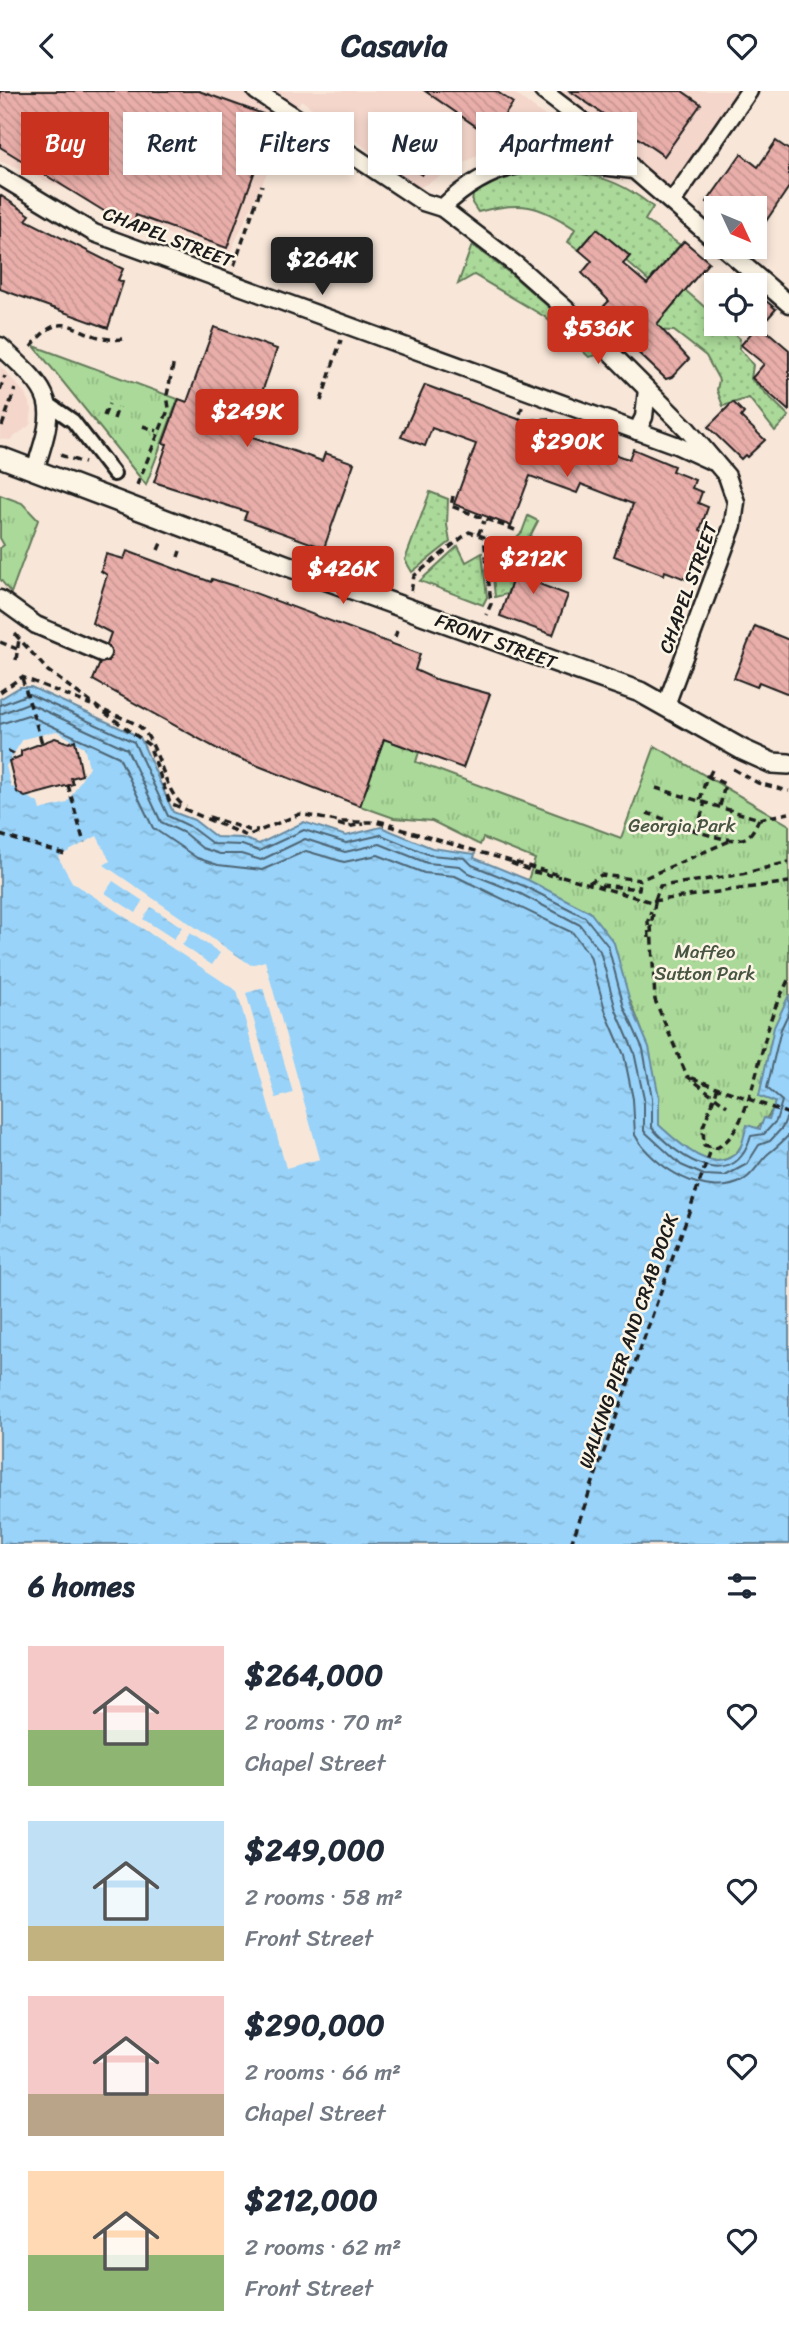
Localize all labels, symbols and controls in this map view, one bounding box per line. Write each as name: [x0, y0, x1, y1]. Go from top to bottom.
text: Casavia: [341, 17, 448, 74]
icon: back: [28, 27, 66, 65]
icon: heart: [723, 27, 761, 65]
chip: Buy: [21, 112, 109, 175]
chip: Rent: [123, 112, 222, 175]
chip: Filters: [236, 112, 354, 175]
chip: New: [368, 112, 462, 175]
chip: Apartment: [476, 112, 637, 175]
north arrow: [704, 196, 766, 259]
map controls: [704, 196, 767, 336]
street label: CHAPEL STREET: [98, 197, 239, 277]
pin: $264K: [273, 237, 371, 297]
text: $264K: [287, 239, 357, 280]
button: locate: [704, 273, 767, 336]
pin: $536K: [549, 307, 647, 366]
text: $536K: [563, 308, 633, 349]
pin: $249K: [198, 389, 296, 449]
text: $249K: [211, 391, 283, 432]
pin: $290K: [518, 419, 616, 479]
text: $290K: [531, 421, 603, 462]
street label: CHAPEL STREET: [649, 517, 727, 658]
pin: $212K: [484, 537, 582, 596]
text: $212K: [500, 538, 566, 579]
pin: $426K: [294, 547, 392, 606]
text: $426K: [308, 548, 378, 589]
street label: FRONT STREET: [431, 604, 562, 679]
park label: Georgia Park: [628, 809, 737, 842]
park label: Maffeo Sutton Park: [654, 935, 756, 990]
street label: WALKING PIER AND CRAB DOCK: [569, 1209, 687, 1473]
text: 6 homes: [28, 1559, 135, 1613]
icon: filters: [723, 1567, 761, 1605]
text: $264,000: [245, 1648, 383, 1702]
icon: home: [84, 1674, 168, 1758]
icon: heart: [723, 1697, 761, 1735]
text: 2 rooms · 70 m²: [245, 1702, 403, 1743]
text: Chapel Street: [245, 1743, 386, 1784]
text: $249,000: [245, 1823, 385, 1877]
icon: home: [84, 1849, 168, 1933]
icon: heart: [723, 1872, 761, 1910]
text: 2 rooms · 58 m²: [245, 1877, 403, 1918]
text: Front Street: [245, 1918, 373, 1959]
text: $290,000: [245, 1998, 385, 2052]
icon: home: [84, 2024, 168, 2108]
icon: heart: [723, 2047, 761, 2085]
text: 2 rooms · 66 m²: [245, 2052, 401, 2093]
text: Chapel Street: [245, 2093, 386, 2134]
text: $212,000: [245, 2173, 378, 2227]
icon: home: [84, 2199, 168, 2283]
icon: heart: [723, 2222, 761, 2260]
text: 2 rooms · 62 m²: [245, 2227, 401, 2268]
text: Front Street: [245, 2268, 373, 2309]

